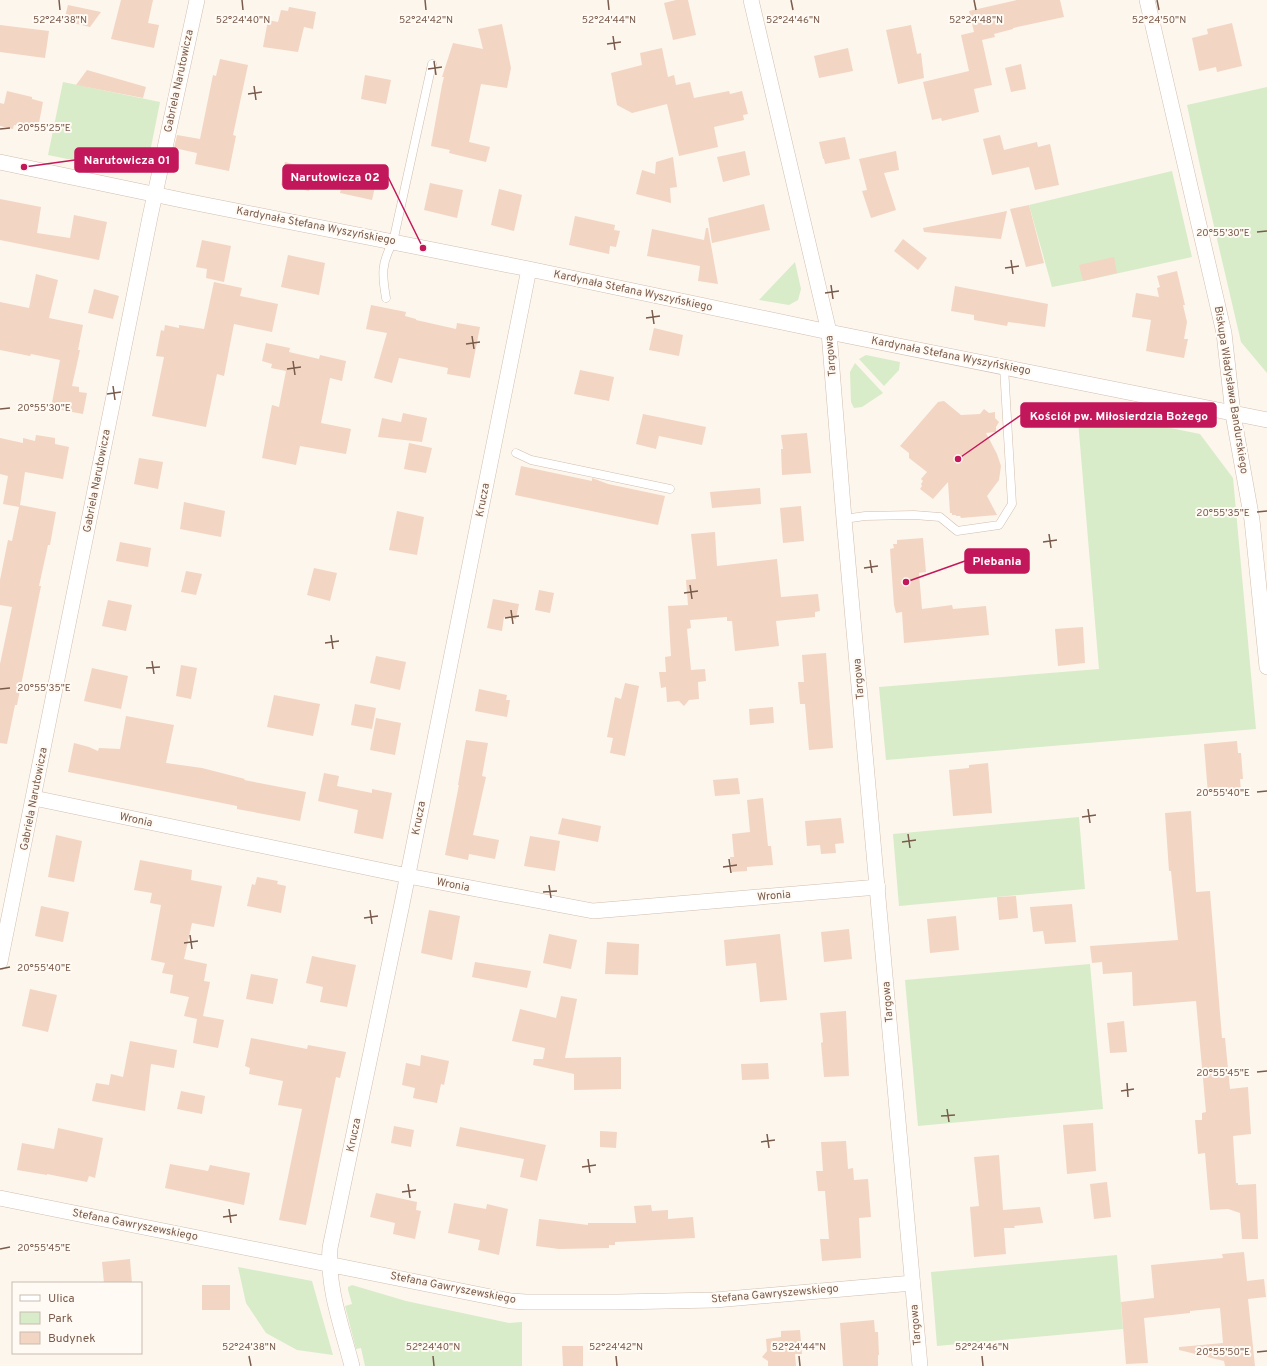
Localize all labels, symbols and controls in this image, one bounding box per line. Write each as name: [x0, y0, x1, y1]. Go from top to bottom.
text: 52°24'38"N: [33, 14, 87, 27]
text: 52°24'40"N: [216, 14, 270, 27]
text: 52°24'42"N: [399, 14, 453, 27]
text: 52°24'44"N: [582, 14, 636, 27]
text: 52°24'46"N: [766, 14, 820, 27]
text: 52°24'48"N: [949, 14, 1003, 27]
text: 52°24'50"N: [1132, 14, 1186, 27]
street label: Gabriela Narutowicza: [161, 28, 197, 134]
text: 20°55'25"E: [17, 122, 71, 135]
callout: Narutowicza 01: [75, 148, 178, 172]
text: Narutowicza 01: [84, 153, 170, 169]
callout: Narutowicza 02: [283, 165, 388, 189]
text: Narutowicza 02: [290, 170, 380, 186]
street label: Kardynała Stefana Wyszyńskiego: [235, 204, 397, 248]
text: 20°55'30"E: [1196, 227, 1250, 240]
street label: Kardynała Stefana Wyszyńskiego: [552, 267, 714, 315]
street label: Biskupa Władysława Bandurskiego: [1211, 305, 1251, 475]
street label: Kardynała Stefana Wyszyńskiego: [870, 334, 1032, 378]
street label: Targowa: [822, 335, 840, 377]
text: 20°55'30"E: [17, 402, 71, 415]
callout: Kościół pw. Miłosierdzia Bożego: [1021, 403, 1216, 427]
text: Kościół pw. Miłosierdzia Bożego: [1030, 409, 1208, 425]
street label: Gabriela Narutowicza: [80, 428, 114, 534]
street label: Krucza: [473, 482, 493, 518]
text: 20°55'35"E: [1196, 507, 1250, 520]
callout: Plebania: [965, 549, 1029, 573]
text: Plebania: [973, 554, 1021, 570]
street label: Targowa: [850, 658, 868, 700]
text: 20°55'35"E: [17, 682, 71, 695]
street label: Gabriela Narutowicza: [17, 746, 51, 852]
text: 20°55'40"E: [1196, 787, 1250, 800]
street label: Krucza: [409, 800, 429, 836]
street label: Wronia: [118, 810, 154, 830]
street label: Wronia: [435, 875, 471, 895]
street label: Wronia: [757, 888, 792, 904]
text: 20°55'40"E: [17, 962, 71, 975]
street label: Targowa: [879, 981, 897, 1023]
text: 20°55'45"E: [1196, 1067, 1250, 1080]
street label: Krucza: [344, 1117, 364, 1153]
street label: Stefana Gawryszewskiego: [71, 1206, 199, 1244]
text: 20°55'45"E: [17, 1242, 71, 1255]
street label: Stefana Gawryszewskiego: [389, 1269, 517, 1307]
street label: Stefana Gawryszewskiego: [711, 1281, 839, 1307]
legend: [12, 1282, 142, 1354]
text: Ulica: [48, 1291, 75, 1307]
street label: Targowa: [907, 1304, 925, 1346]
text: Park: [48, 1311, 73, 1327]
text: Budynek: [48, 1331, 96, 1347]
text: 52°24'38"N: [222, 1341, 276, 1354]
text: 52°24'40"N: [406, 1341, 460, 1354]
text: 52°24'42"N: [589, 1341, 643, 1354]
text: 52°24'44"N: [772, 1341, 826, 1354]
text: 52°24'46"N: [955, 1341, 1009, 1354]
text: 20°55'50"E: [1196, 1346, 1250, 1359]

